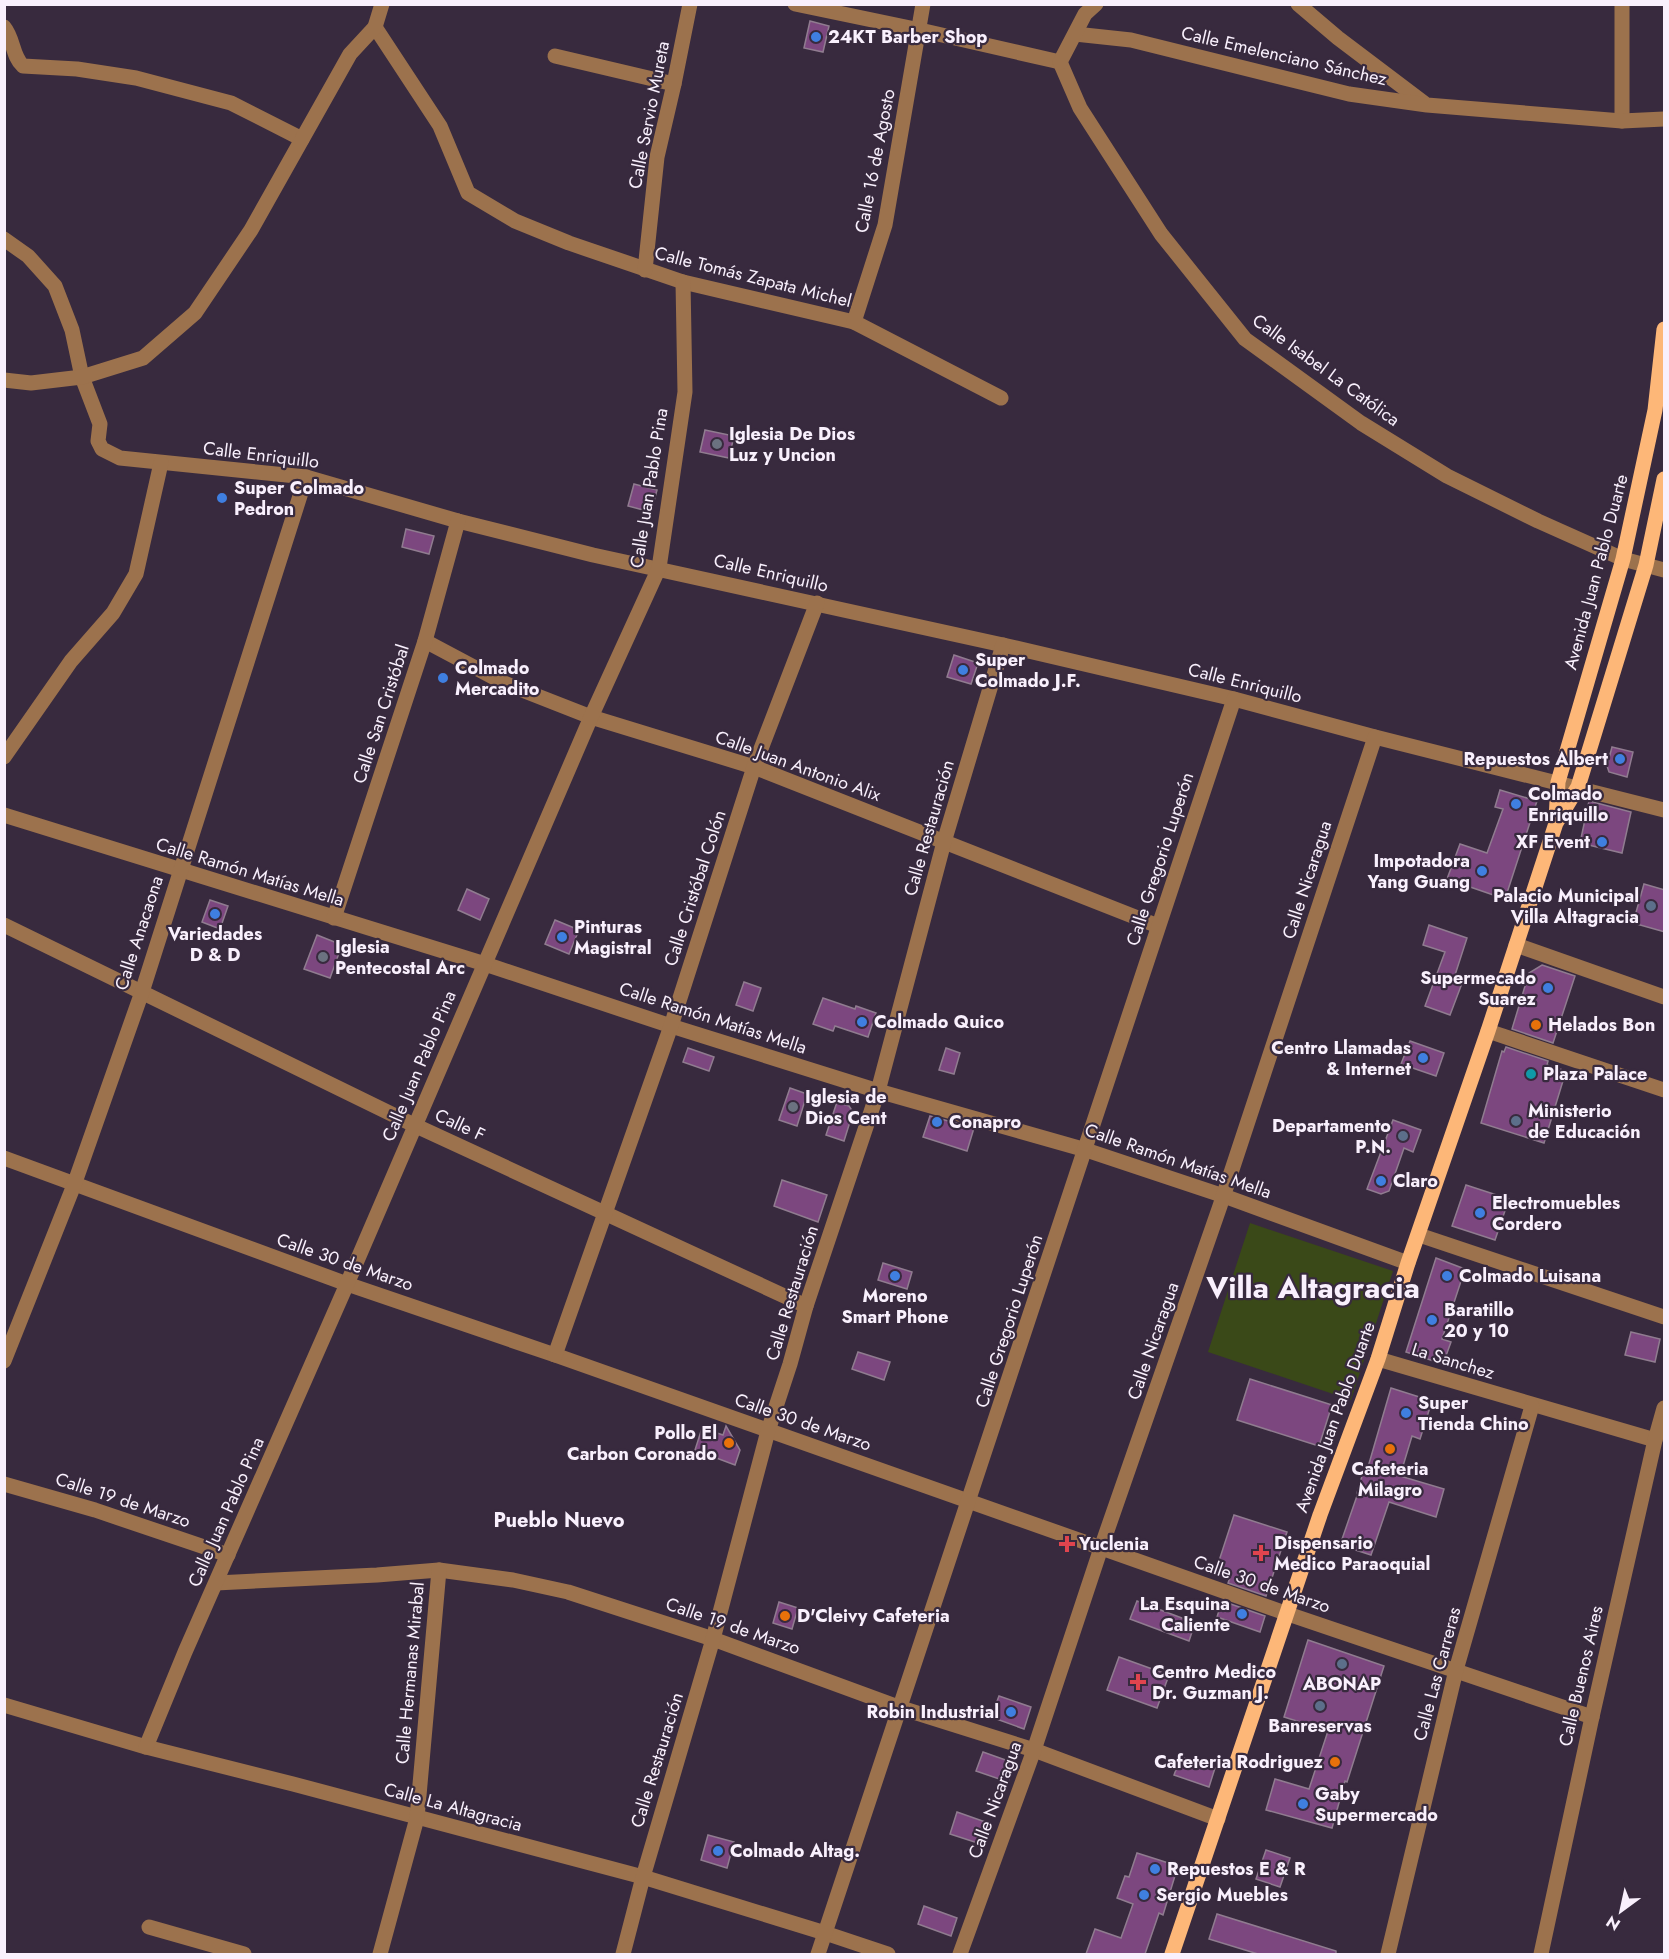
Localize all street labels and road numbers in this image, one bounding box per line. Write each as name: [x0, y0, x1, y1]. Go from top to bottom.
street label: Calle Emelenciano Sánchez: [1179, 20, 1390, 92]
street label: Calle Servio Mureta: [622, 39, 676, 191]
street label: Calle 16 de Agosto: [848, 87, 902, 235]
street label: Calle Tomás Zapata Michel: [652, 240, 854, 314]
street label: Calle Isabel La Católica: [1247, 308, 1405, 432]
street label: Calle Juan Pablo Pina: [624, 406, 674, 570]
street label: Calle Enriquillo: [202, 435, 321, 475]
street label: Avenida Juan Pablo Duarte: [1557, 471, 1635, 673]
street label: Calle Enriquillo: [711, 547, 831, 599]
street label: Calle San Cristóbal: [346, 641, 416, 787]
street label: Calle Enriquillo: [1185, 656, 1305, 710]
street label: Calle Juan Antonio Alix: [712, 724, 885, 808]
street label: Calle Restauración: [897, 757, 961, 899]
street label: Calle Gregorio Luperón: [1120, 769, 1200, 949]
street label: Calle Cristóbal Colón: [658, 807, 732, 969]
street label: Calle Nicaragua: [1276, 817, 1338, 943]
street label: Calle Ramón Matías Mella: [153, 831, 347, 913]
street label: Calle Anacaona: [108, 872, 170, 994]
street label: Calle Ramón Matías Mella: [616, 975, 810, 1061]
street label: Calle Juan Pablo Pina: [375, 987, 463, 1145]
street label: Calle F: [431, 1102, 489, 1148]
street label: Calle Ramón Matías Mella: [1081, 1117, 1275, 1205]
street label: Calle Restauración: [759, 1222, 825, 1364]
street label: Calle 30 de Marzo: [273, 1226, 417, 1298]
street label: Calle Gregorio Luperón: [969, 1231, 1049, 1411]
street label: Calle Nicaragua: [1121, 1279, 1185, 1403]
street label: Avenida Juan Pablo Duarte: [1288, 1318, 1382, 1516]
street label: La Sanchez: [1408, 1336, 1498, 1386]
street label: Calle 30 de Marzo: [731, 1386, 875, 1458]
street label: Calle Juan Pablo Pina: [181, 1433, 271, 1591]
street label: Calle 19 de Marzo: [52, 1466, 194, 1534]
street label: Calle 30 de Marzo: [1190, 1548, 1334, 1620]
street label: Calle Hermanas Mirabal: [389, 1581, 431, 1765]
street label: Calle 19 de Marzo: [662, 1591, 804, 1661]
street label: Calle Buenos Aires: [1552, 1603, 1610, 1749]
street label: Calle Las Carreras: [1407, 1604, 1467, 1744]
street label: Calle Restauración: [624, 1689, 690, 1831]
street label: Calle Nicaragua: [962, 1738, 1028, 1862]
street label: Calle La Altagracia: [381, 1776, 525, 1838]

